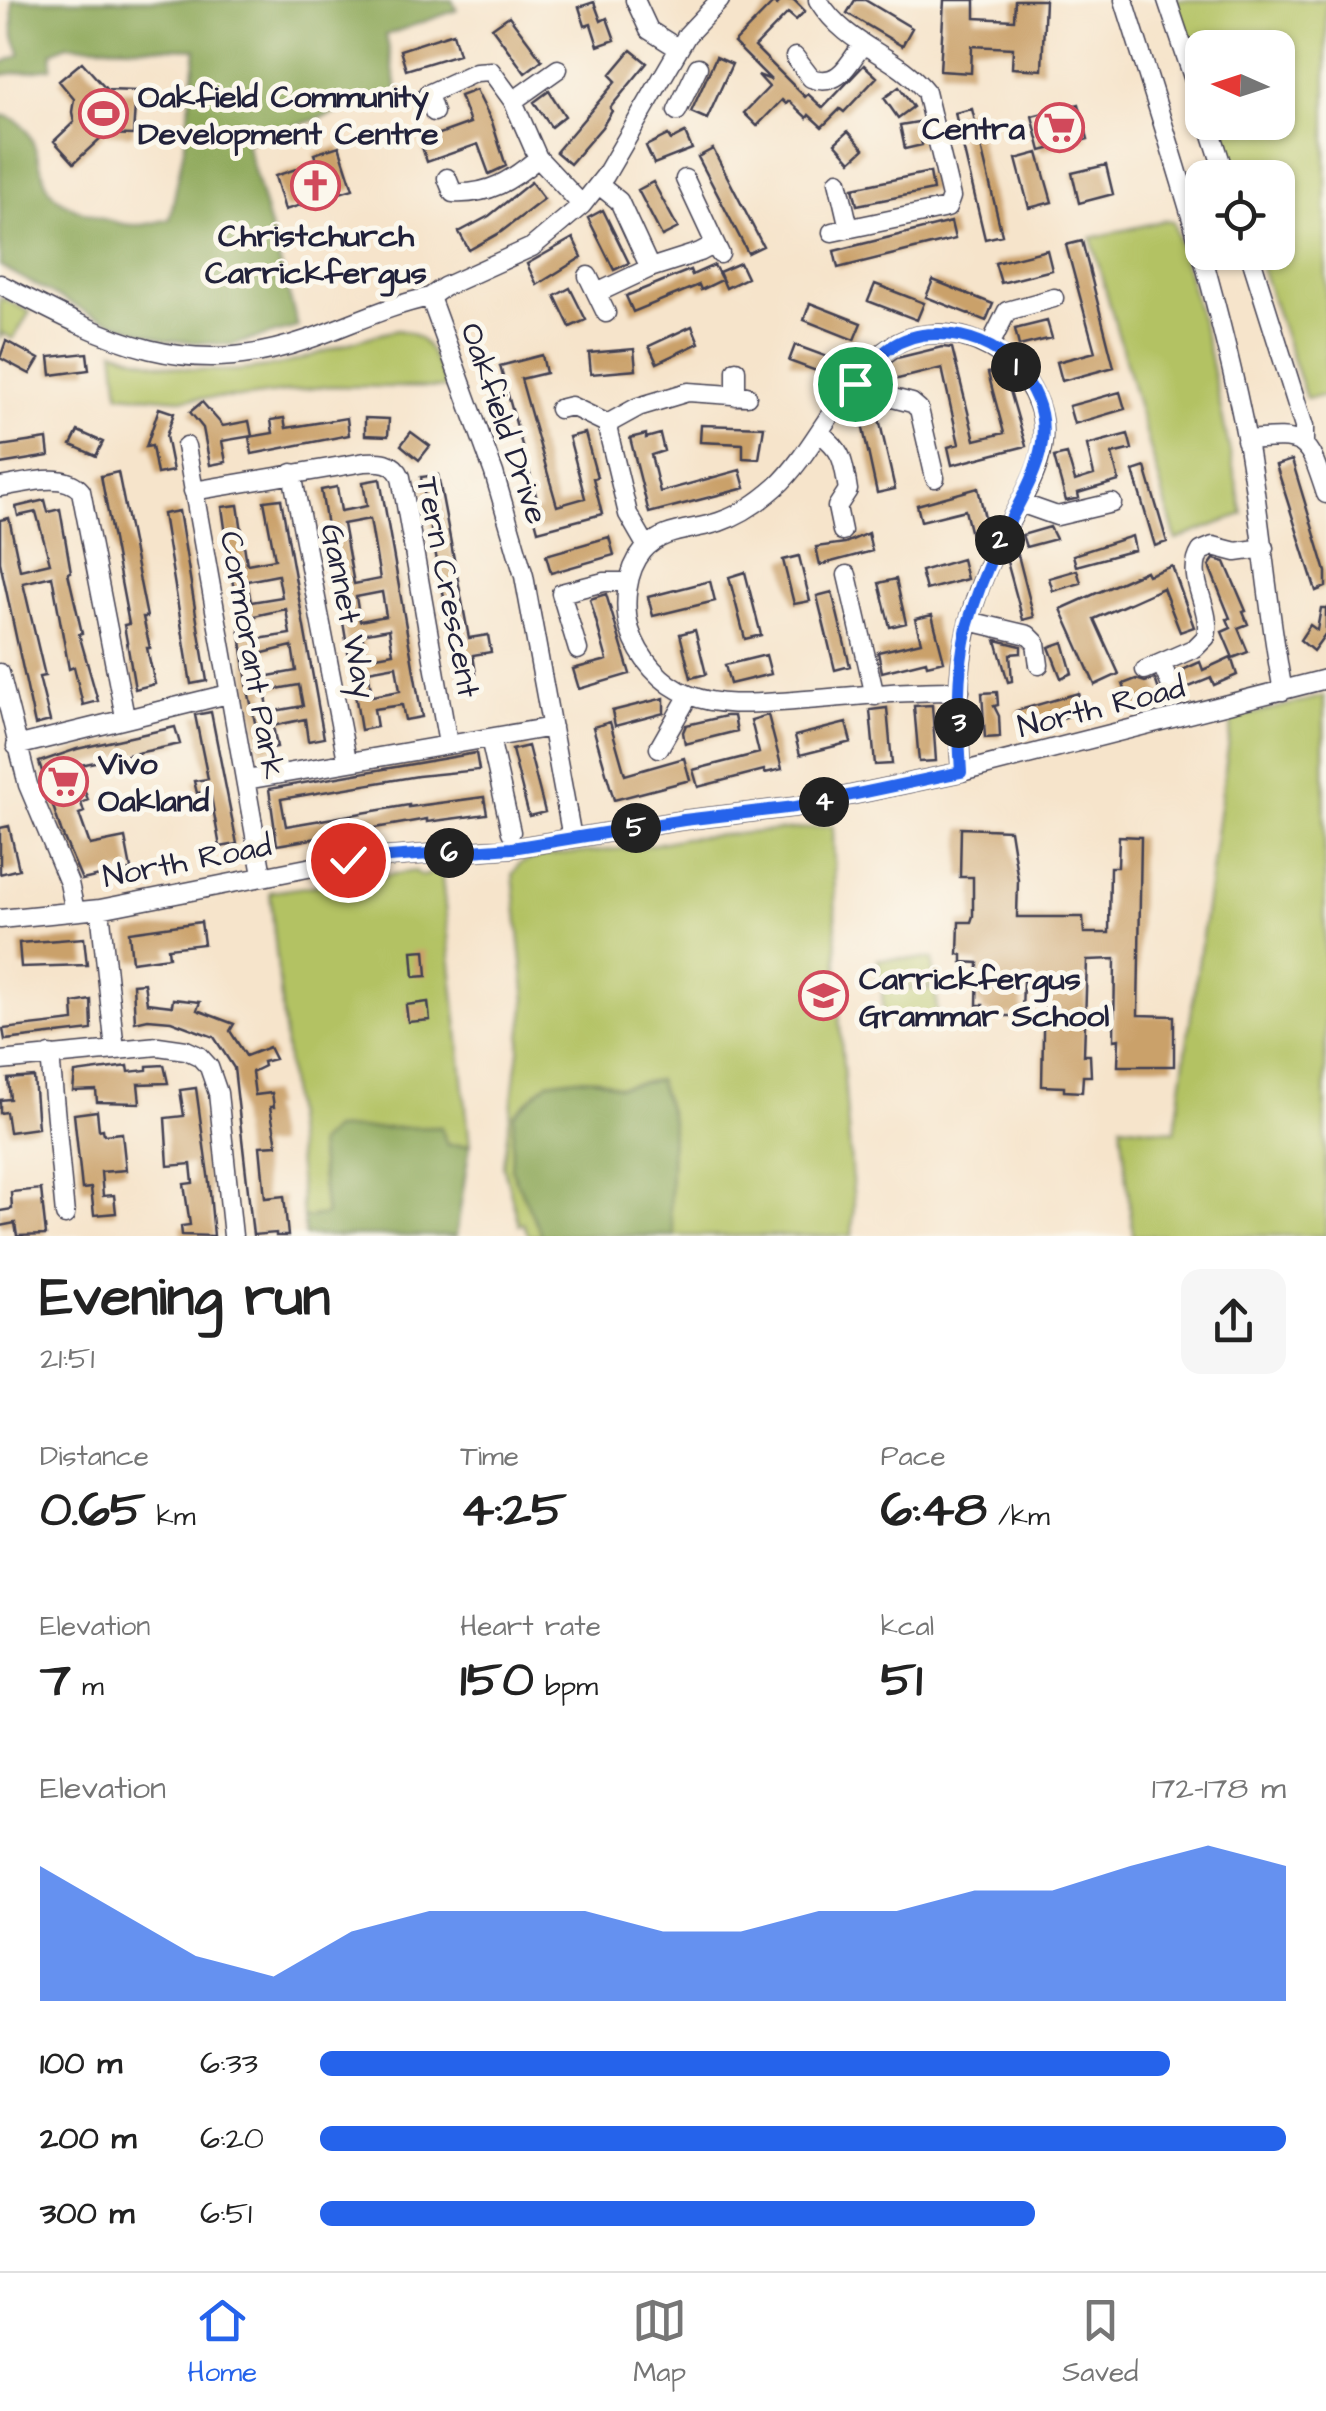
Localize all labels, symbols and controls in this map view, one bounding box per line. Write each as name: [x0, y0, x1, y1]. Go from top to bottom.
north arrow: [1185, 30, 1295, 140]
map controls: [1185, 30, 1295, 270]
place label: Oakfield Community Development Centre: [138, 75, 439, 157]
sports icon: Oakfield Community Development Centre: [77, 88, 129, 140]
supermarket icon: Centra: [1034, 102, 1086, 154]
place label: Centra: [922, 107, 1026, 152]
church icon: Christchurch Carrickfergus: [290, 159, 342, 211]
button: locate: [1185, 160, 1295, 270]
place label: Christchurch Carrickfergus: [205, 214, 427, 297]
street label: Oakfield Drive: [448, 317, 559, 530]
pin: [813, 342, 898, 427]
pin: 1: [991, 342, 1041, 392]
text: 1: [1014, 347, 1018, 386]
icon: arrive: [828, 357, 883, 412]
street label: Tern Crescent: [404, 473, 491, 702]
pin: 2: [975, 515, 1025, 565]
street label: Gannet Way: [309, 520, 387, 703]
text: 2: [992, 520, 1008, 559]
street label: Cormorant Park: [208, 528, 296, 783]
street label: North Road: [1013, 665, 1190, 750]
pin: 3: [934, 698, 984, 748]
text: 3: [952, 703, 966, 742]
place label: Vivo Oakland: [97, 742, 210, 824]
supermarket icon: Vivo Oakland: [37, 755, 89, 807]
pin: 4: [799, 777, 849, 827]
text: 4: [814, 782, 834, 821]
pin: 5: [611, 803, 661, 853]
text: 5: [626, 808, 646, 847]
pin: [306, 818, 391, 903]
street label: North Road: [99, 823, 275, 900]
pin: 6: [424, 828, 474, 878]
icon: check: [321, 833, 376, 888]
text: 6: [440, 833, 458, 872]
place label: Carrickfergus Grammar School: [859, 957, 1109, 1039]
school or university icon: Carrickfergus Grammar School: [798, 970, 850, 1022]
text: Evening run: [40, 1260, 330, 1336]
button: share: [1181, 1269, 1286, 1374]
text: 21:51: [40, 1336, 95, 1381]
text: Distance: [40, 1437, 149, 1476]
text: Time: [460, 1437, 519, 1476]
text: Pace: [881, 1437, 946, 1476]
text: 0.65: [40, 1476, 145, 1545]
text: 4:25: [460, 1476, 567, 1545]
text: 6:48: [881, 1476, 987, 1545]
text: km: [145, 1497, 196, 1536]
text: /km: [987, 1497, 1050, 1536]
text: Elevation: [40, 1607, 150, 1646]
text: Heart rate: [460, 1607, 601, 1646]
text: kcal: [881, 1607, 934, 1646]
text: 7: [40, 1646, 71, 1715]
text: 150: [460, 1646, 534, 1715]
text: 51: [881, 1646, 922, 1715]
text: m: [71, 1667, 104, 1706]
text: bpm: [534, 1667, 598, 1706]
text: Elevation: [40, 1766, 166, 1811]
text: 172–178 m: [1152, 1766, 1286, 1811]
text: 100 m: [40, 2041, 122, 2086]
text: 6:33: [200, 2041, 258, 2086]
text: 200 m: [40, 2116, 136, 2161]
text: 6:20: [200, 2116, 264, 2161]
text: 300 m: [40, 2191, 134, 2236]
text: 6:51: [200, 2191, 252, 2236]
tab: Home: [188, 2293, 257, 2392]
tab: Map: [632, 2293, 687, 2392]
tab: Saved: [1062, 2293, 1138, 2392]

